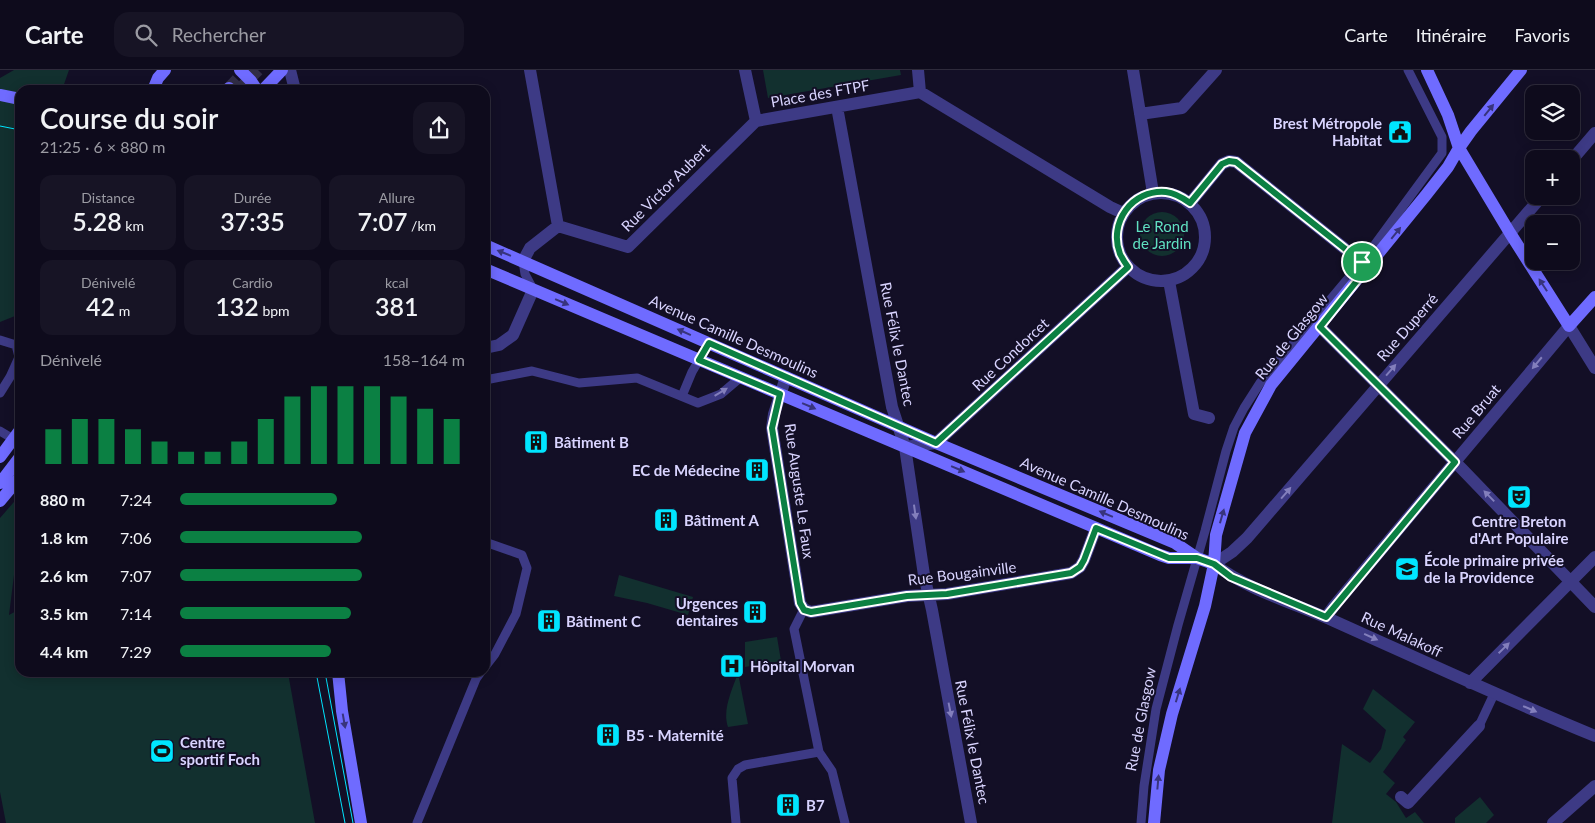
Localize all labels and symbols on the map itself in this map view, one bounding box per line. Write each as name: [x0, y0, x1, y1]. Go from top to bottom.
street label: Place des FTPF: [769, 75, 871, 111]
one-way arrow: [1483, 104, 1494, 117]
place label: Brest Métropole Habitat: [1273, 114, 1382, 149]
public building icon: Brest Métropole Habitat: [1387, 119, 1413, 145]
street label: Rue Victor Aubert: [617, 139, 713, 235]
park label: Le Rond de Jardin: [1133, 217, 1191, 252]
one-way arrow: [1391, 227, 1402, 240]
pin: [1341, 241, 1383, 283]
one-way arrow: [496, 249, 511, 257]
one-way arrow: [1538, 278, 1547, 291]
street label: Rue Félix le Dantec: [877, 280, 919, 408]
street label: Rue de Glasgow: [1251, 289, 1331, 383]
street label: Rue Duperré: [1373, 289, 1441, 365]
street label: Avenue Camille Desmoulins: [647, 291, 821, 381]
one-way arrow: [555, 298, 569, 306]
street label: Rue Condorcet: [968, 313, 1053, 394]
one-way arrow: [677, 327, 691, 335]
one-way arrow: [1532, 356, 1543, 369]
one-way arrow: [1386, 363, 1397, 376]
street label: Rue Bruat: [1448, 380, 1504, 442]
one-way arrow: [714, 388, 727, 397]
one-way arrow: [801, 403, 816, 410]
street label: Rue Auguste Le Faux: [782, 422, 818, 560]
building icon: Bâtiment B: [523, 429, 549, 455]
place label: Bâtiment B: [554, 433, 629, 451]
street label: Avenue Camille Desmoulins: [1018, 453, 1192, 543]
building icon: EC de Médecine: [744, 457, 770, 483]
place label: EC de Médecine: [632, 461, 740, 479]
one-way arrow: [951, 466, 965, 474]
theatre icon: Centre Breton d'Art Populaire: [1506, 484, 1532, 510]
one-way arrow: [1280, 487, 1291, 500]
one-way arrow: [1483, 490, 1495, 502]
one-way arrow: [911, 505, 919, 521]
building icon: Bâtiment A: [653, 507, 679, 533]
one-way arrow: [1218, 508, 1226, 523]
one-way arrow: [1098, 510, 1113, 518]
place label: Bâtiment A: [684, 511, 760, 529]
place label: Centre Breton d'Art Populaire: [1469, 512, 1569, 547]
place label: École primaire privée de la Providence: [1424, 551, 1564, 586]
school or university icon: École primaire privée de la Providence: [1394, 556, 1420, 582]
street label: Rue Bougainville: [907, 557, 1017, 589]
place label: Urgences dentaires: [676, 594, 738, 629]
building icon: Urgences dentaires: [742, 599, 768, 625]
street label: Rue Malakoff: [1359, 607, 1445, 661]
building icon: Bâtiment C: [536, 608, 562, 634]
place label: Bâtiment C: [566, 612, 641, 630]
one-way arrow: [1364, 634, 1378, 642]
one-way arrow: [1498, 642, 1510, 654]
hospital icon: Hôpital Morvan: [719, 653, 745, 679]
place label: Hôpital Morvan: [750, 657, 855, 675]
street label: Rue de Glasgow: [1121, 665, 1159, 773]
street label: Rue Félix le Dantec: [952, 678, 994, 806]
one-way arrow: [1175, 688, 1183, 703]
one-way arrow: [947, 702, 955, 718]
one-way arrow: [1523, 706, 1537, 714]
one-way arrow: [340, 713, 348, 729]
building icon: B5 - Maternité: [595, 722, 621, 748]
place label: B5 - Maternité: [626, 726, 724, 744]
place label: Centre sportif Foch: [180, 733, 260, 768]
sports icon: Centre sportif Foch: [149, 738, 175, 764]
one-way arrow: [1154, 774, 1162, 790]
building icon: B7: [775, 792, 801, 818]
place label: B7: [806, 796, 825, 814]

